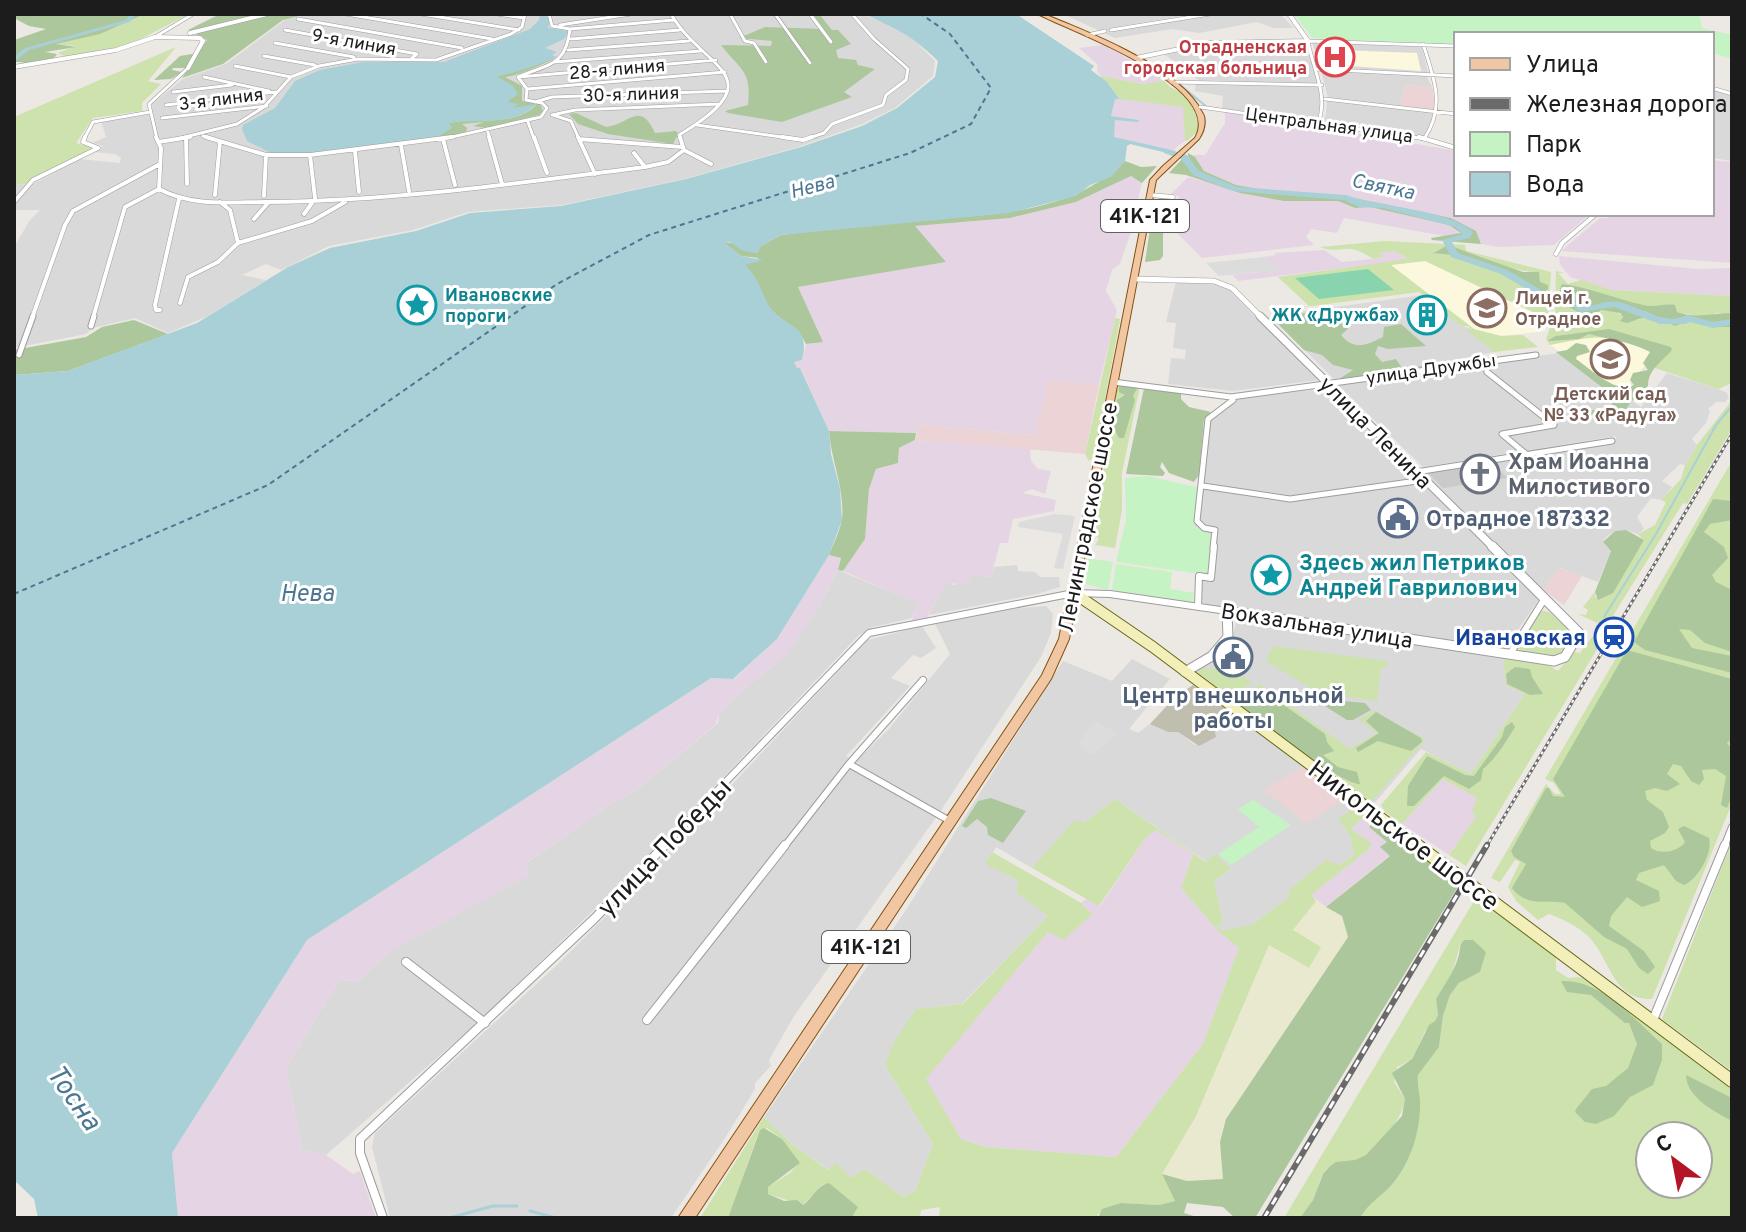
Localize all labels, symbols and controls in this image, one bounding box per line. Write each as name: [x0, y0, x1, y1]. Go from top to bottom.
street label: 9-я линия: [310, 25, 398, 62]
legend: [1454, 32, 1714, 216]
hospital icon: Отрадненская городская больница: [1314, 36, 1356, 78]
place label: Отрадненская городская больница: [1124, 37, 1307, 81]
text: Улица: [1526, 51, 1599, 81]
street label: 28-я линия: [568, 55, 666, 86]
street label: 30-я линия: [582, 82, 680, 109]
street label: 3-я линия: [178, 84, 265, 117]
text: Железная дорога: [1526, 91, 1727, 121]
street label: Центральная улица: [1244, 103, 1414, 150]
text: Парк: [1526, 131, 1582, 161]
water label: Нева: [787, 169, 838, 206]
water label: Святка: [1349, 169, 1417, 207]
text: Вода: [1526, 171, 1584, 201]
road number: 41К-121: [1101, 200, 1189, 232]
place icon: Ивановские пороги: [396, 284, 438, 326]
place label: Ивановские пороги: [445, 285, 553, 329]
school or university icon: Лицей г. Отрадное: [1466, 287, 1508, 329]
place label: Лицей г. Отрадное: [1515, 288, 1601, 332]
building icon: ЖК «Дружба»: [1406, 294, 1448, 336]
place label: ЖК «Дружба»: [1271, 305, 1399, 328]
school or university icon: Детский сад № 33 «Радуга»: [1589, 338, 1631, 380]
street label: улица Дружбы: [1365, 350, 1498, 391]
street label: улица Ленина: [1312, 372, 1436, 496]
place label: Детский сад № 33 «Радуга»: [1543, 384, 1677, 428]
street label: Ленинградское шоссе: [1054, 400, 1125, 635]
place label: Храм Иоанна Милостивого: [1508, 450, 1651, 502]
church icon: Храм Иоанна Милостивого: [1459, 453, 1501, 495]
public building icon: Отрадное 187332: [1377, 497, 1419, 539]
place label: Отрадное 187332: [1426, 507, 1610, 534]
place label: Здесь жил Петриков Андрей Гаврилович: [1299, 551, 1525, 603]
place icon: Здесь жил Петриков Андрей Гаврилович: [1250, 554, 1292, 596]
water label: Нева: [280, 580, 335, 610]
street label: Вокзальная улица: [1219, 599, 1414, 656]
station icon: Ивановская: [1593, 616, 1635, 658]
place label: Ивановская: [1455, 626, 1586, 653]
public building icon: Центр внешкольной работы: [1212, 636, 1254, 678]
place label: Центр внешкольной работы: [1122, 684, 1344, 736]
street label: Никольское шоссе: [1300, 754, 1505, 920]
street label: улица Победы: [591, 773, 740, 925]
road number: 41К-121: [822, 931, 910, 963]
water label: Тосна: [37, 1059, 108, 1139]
north arrow: [1634, 1120, 1714, 1200]
text: С: [1652, 1130, 1678, 1160]

